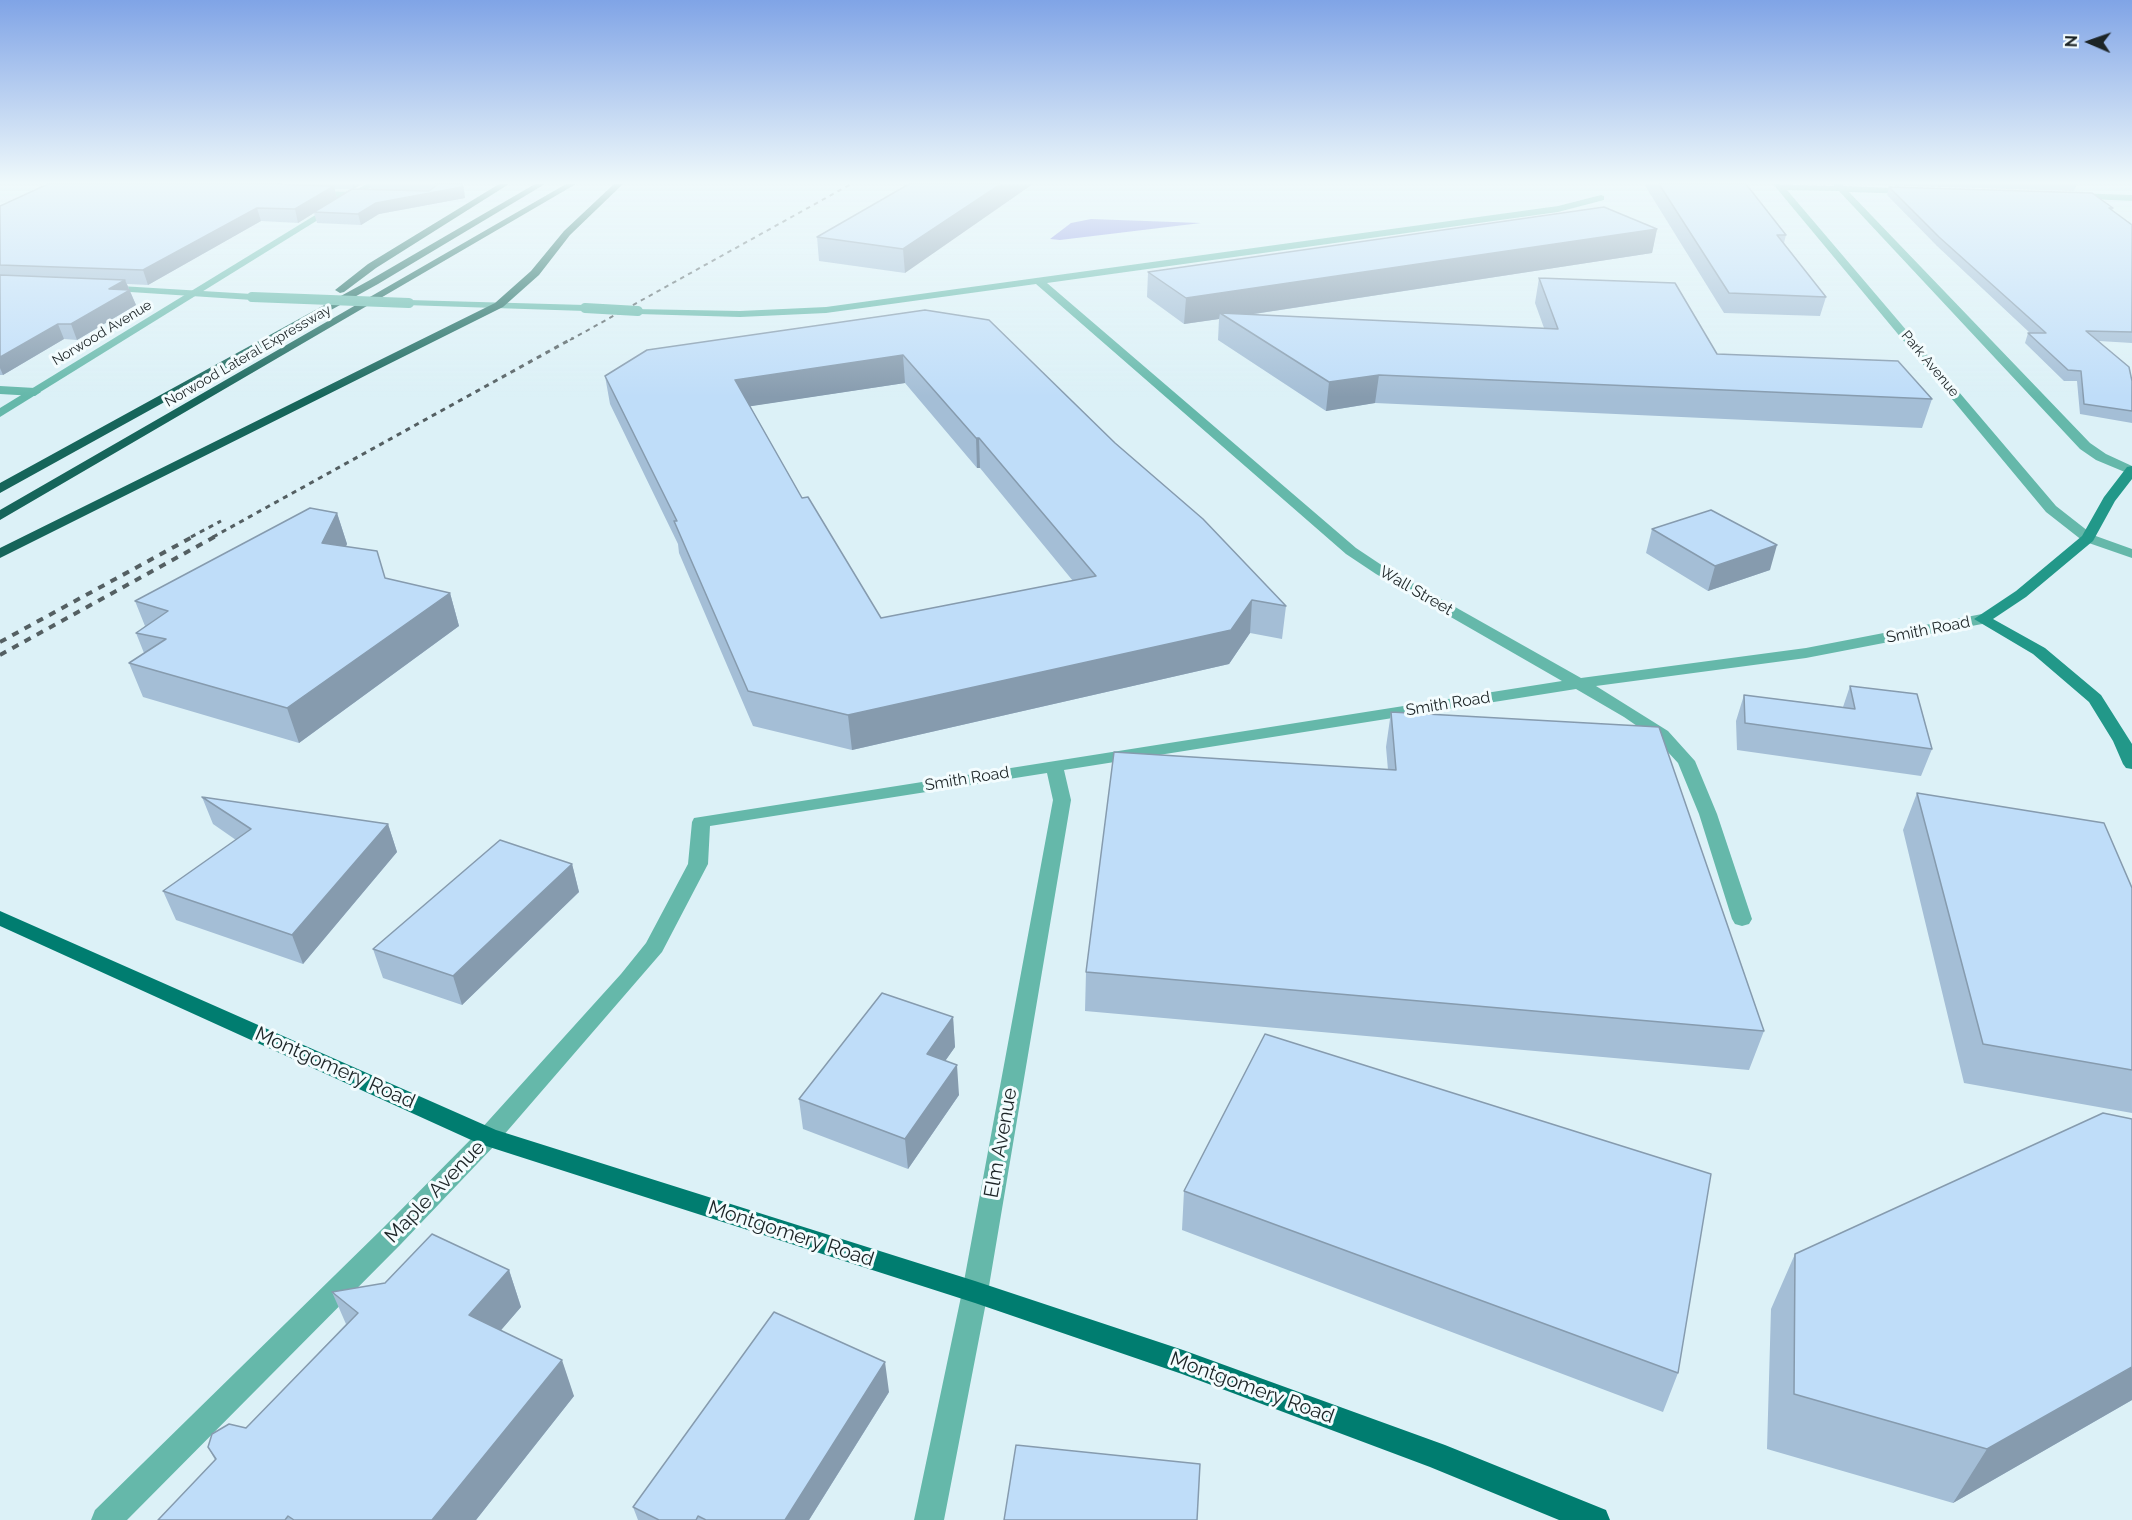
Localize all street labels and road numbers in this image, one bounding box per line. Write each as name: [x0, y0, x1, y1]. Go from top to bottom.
street label: Norwood Avenue: [49, 297, 155, 369]
street label: Norwood Lateral Expressway: [162, 301, 334, 411]
street label: Park Avenue: [1897, 327, 1963, 401]
street label: Wall Street: [1376, 562, 1456, 620]
street label: Smith Road: [1884, 612, 1972, 648]
street label: Smith Road: [1404, 688, 1492, 720]
street label: Smith Road: [923, 763, 1011, 795]
street label: Montgomery Road: [251, 1022, 419, 1114]
street label: Elm Avenue: [980, 1086, 1022, 1200]
street label: Maple Avenue: [380, 1136, 490, 1248]
street label: Montgomery Road: [705, 1196, 877, 1272]
street label: Montgomery Road: [1167, 1347, 1337, 1429]

